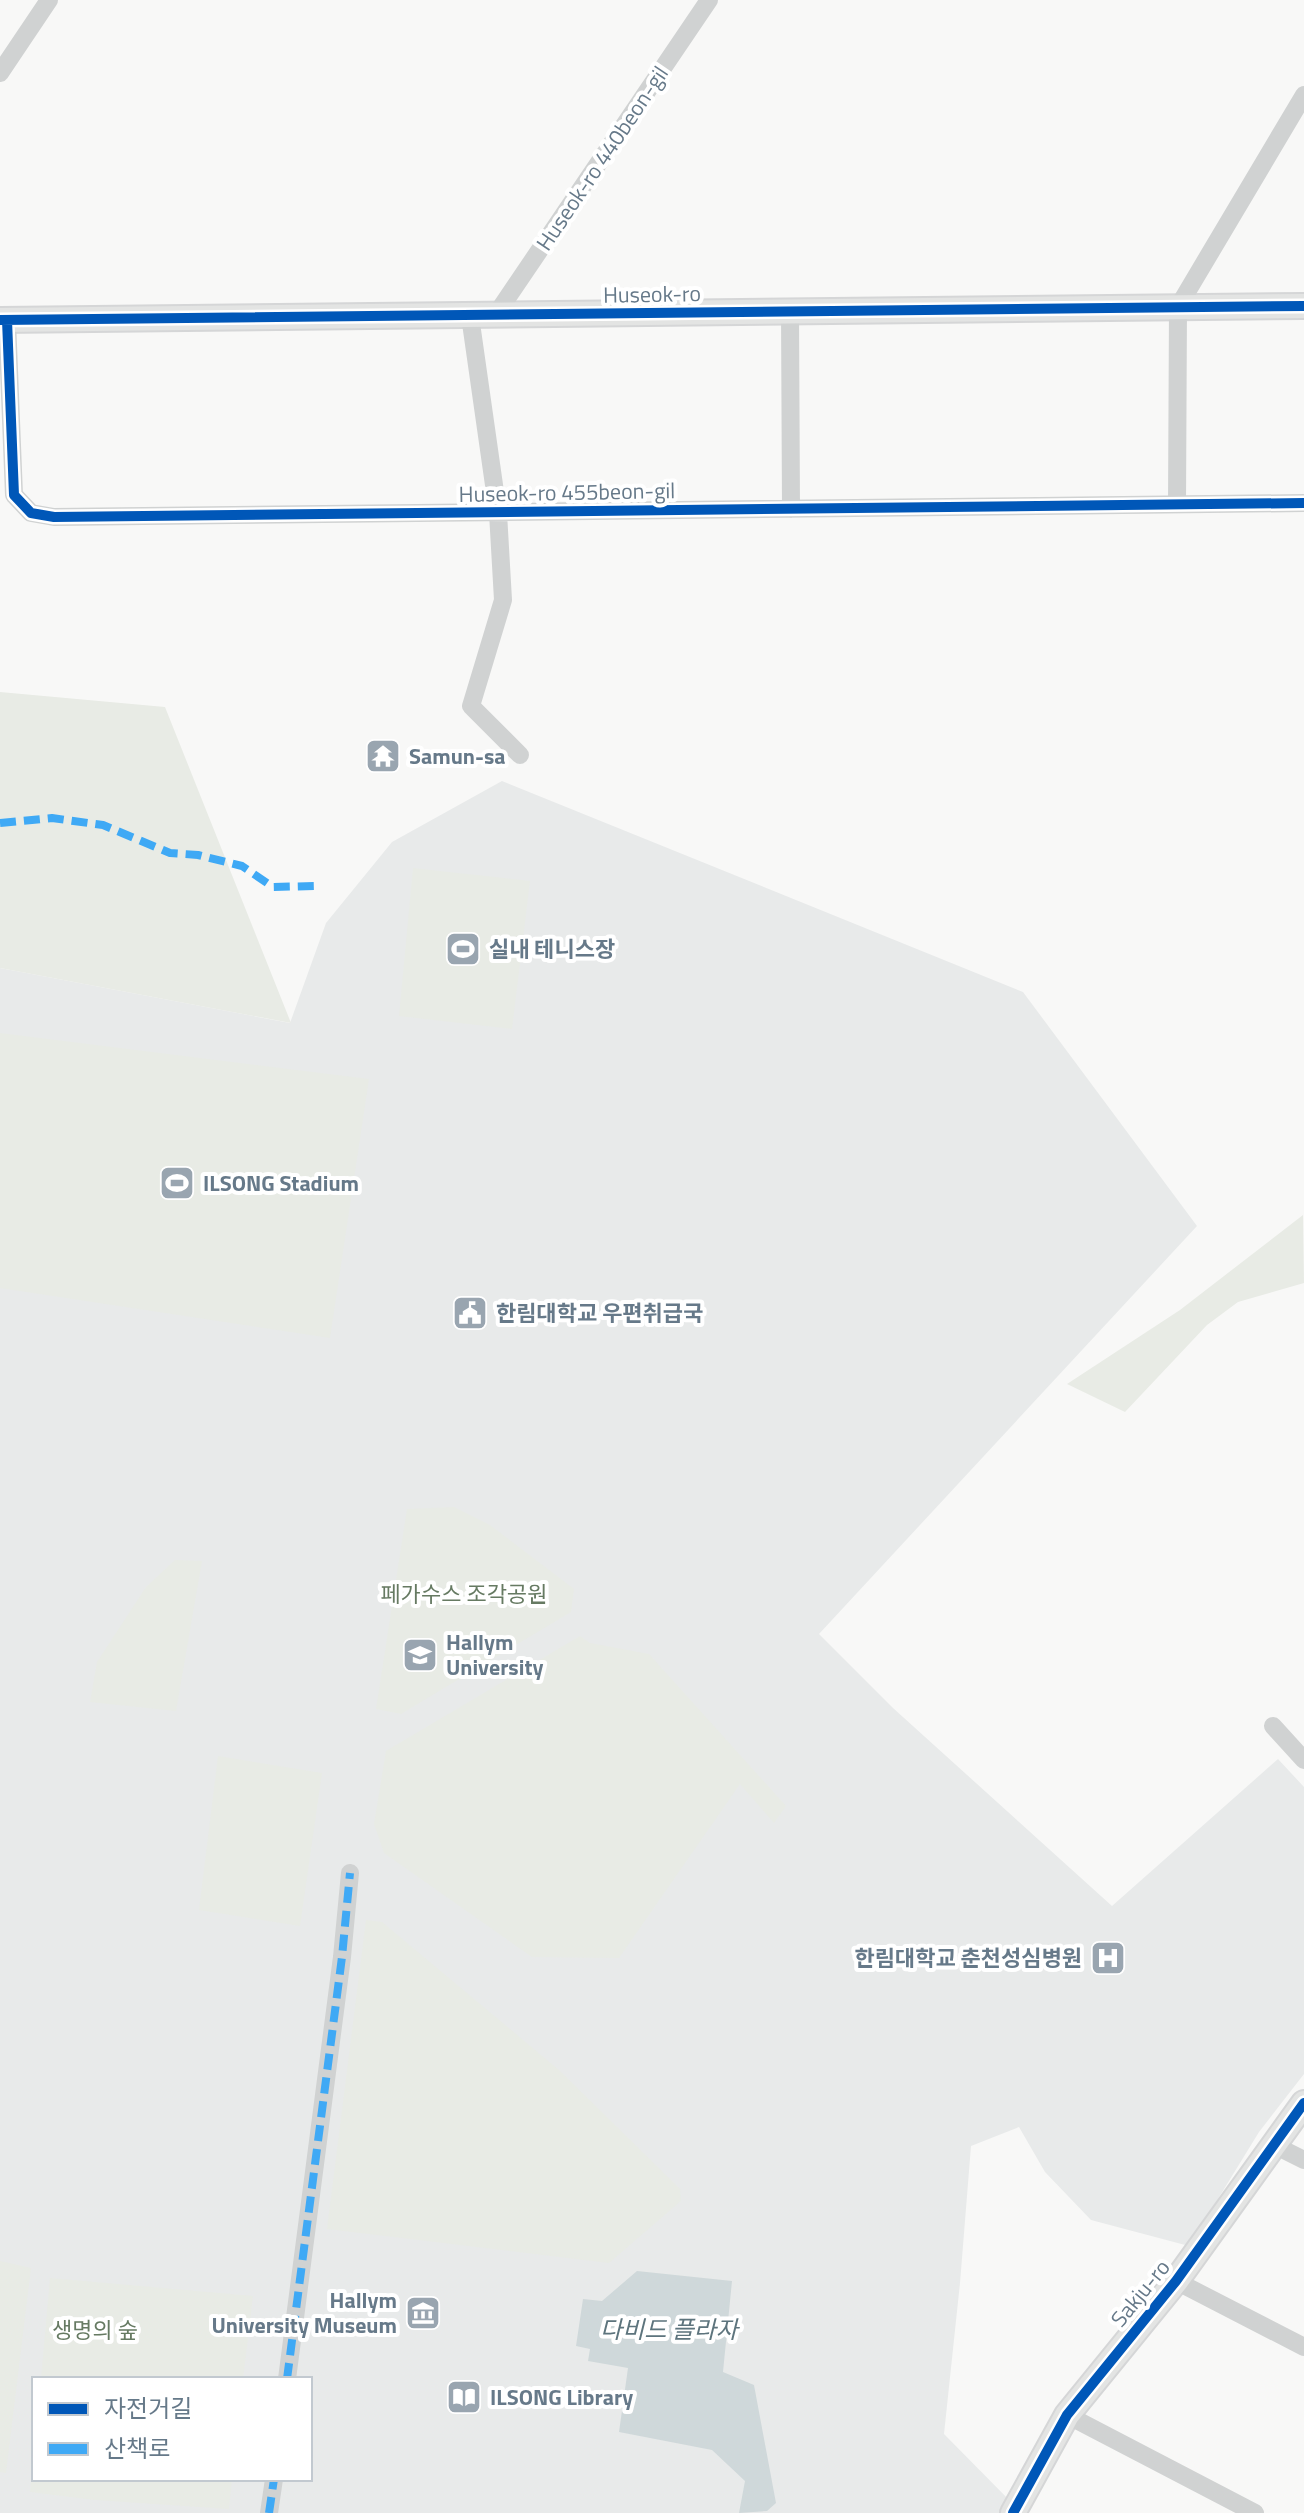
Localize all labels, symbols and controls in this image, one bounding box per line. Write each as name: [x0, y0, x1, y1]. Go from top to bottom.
street label: Huseok-ro 440beon-gil: [527, 59, 677, 257]
street label: Huseok-ro: [603, 276, 701, 312]
street label: Huseok-ro 455beon-gil: [458, 473, 676, 511]
temple icon: Samun-sa: [364, 737, 402, 775]
place label: Samun-sa: [409, 739, 506, 773]
sports icon: 실내 테니스장: [444, 930, 482, 968]
place label: 실내 테니스장: [489, 932, 615, 966]
sports icon: ILSONG Stadium: [158, 1164, 196, 1202]
place label: ILSONG Stadium: [203, 1166, 359, 1200]
public building icon: 한림대학교 우편취급국: [451, 1294, 489, 1332]
place label: 한림대학교 우편취급국: [496, 1296, 703, 1330]
park label: 페가수스 조각공원: [381, 1577, 547, 1611]
place label: Hallym University: [446, 1625, 543, 1684]
school or university icon: Hallym University: [401, 1636, 439, 1674]
hospital icon: 한림대학교 춘천성심병원: [1089, 1939, 1127, 1977]
place label: 한림대학교 춘천성심병원: [855, 1941, 1082, 1975]
street label: Sakju-ro: [1102, 2252, 1178, 2334]
place label: Hallym University Museum: [211, 2283, 397, 2342]
museum icon: Hallym University Museum: [404, 2294, 442, 2332]
water label: 다비드 플라자: [600, 2311, 741, 2347]
park label: 생명의 숲: [52, 2313, 138, 2347]
legend: [32, 2377, 312, 2481]
library icon: ILSONG Library: [445, 2378, 483, 2416]
place label: ILSONG Library: [490, 2380, 633, 2414]
text: 자전거길: [104, 2390, 192, 2426]
text: 산책로: [104, 2430, 170, 2466]

